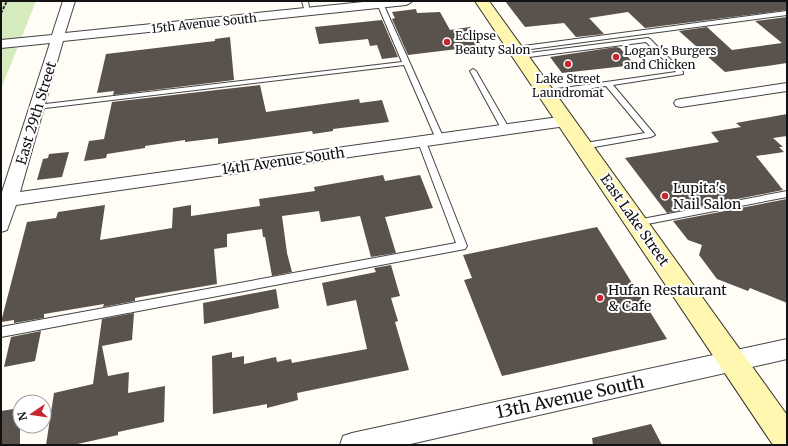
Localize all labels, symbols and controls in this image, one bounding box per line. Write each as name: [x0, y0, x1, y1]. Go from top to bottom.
street label: 15th Avenue South: [150, 10, 258, 36]
place label: Eclipse Beauty Salon: [455, 28, 530, 57]
marker: Eclipse Beauty Salon: [442, 37, 452, 47]
place label: Logan's Burgers and Chicken: [624, 43, 716, 72]
marker: Logan's Burgers and Chicken: [611, 52, 621, 62]
street label: East 29th Street: [12, 59, 60, 167]
marker: Lake Street Laundromat: [563, 59, 573, 69]
place label: Lake Street Laundromat: [532, 71, 604, 100]
street label: 14th Avenue South: [220, 143, 346, 179]
street label: East Lake Street: [597, 170, 674, 270]
place label: Lupita's Nail Salon: [673, 179, 741, 213]
marker: Lupita's Nail Salon: [660, 191, 670, 201]
place label: Hufan Restaurant & Cafe: [608, 281, 727, 315]
marker: Hufan Restaurant & Cafe: [595, 293, 605, 303]
street label: 13th Avenue South: [494, 371, 646, 423]
north arrow: [12, 394, 52, 434]
text: N: [14, 410, 30, 422]

